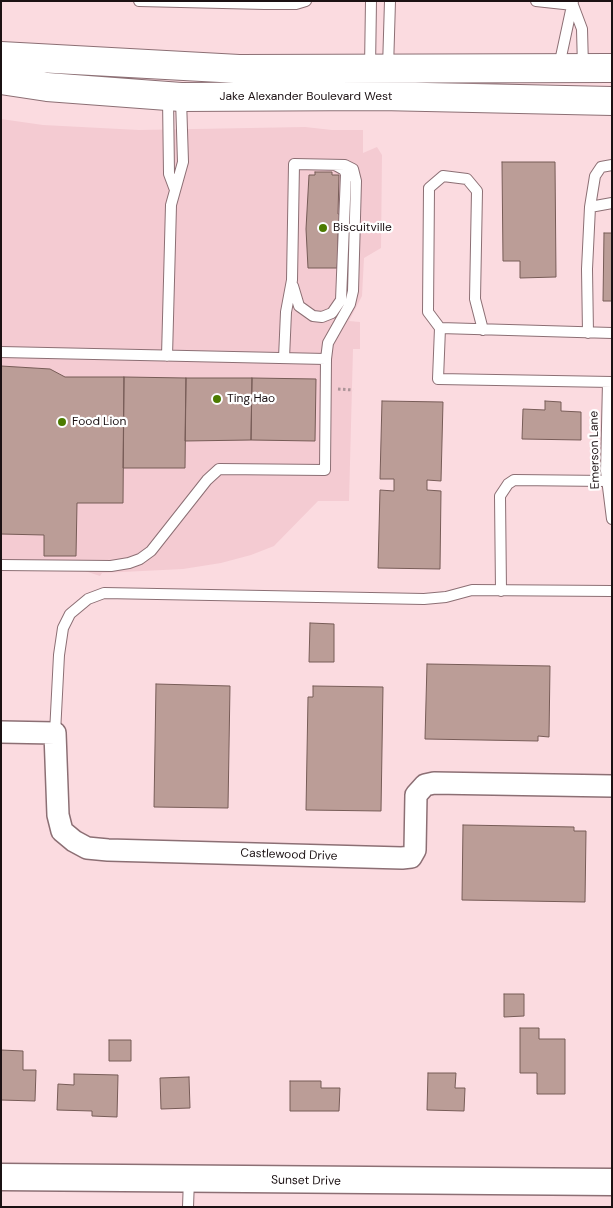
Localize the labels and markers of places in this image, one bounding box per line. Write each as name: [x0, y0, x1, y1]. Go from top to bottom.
place label: Biscuitville: [333, 221, 392, 235]
marker: Biscuitville: [317, 222, 329, 234]
place label: Ting Hao: [227, 392, 275, 406]
marker: Ting Hao: [211, 393, 223, 405]
place label: Food Lion: [72, 415, 126, 429]
marker: Food Lion: [56, 416, 68, 428]

